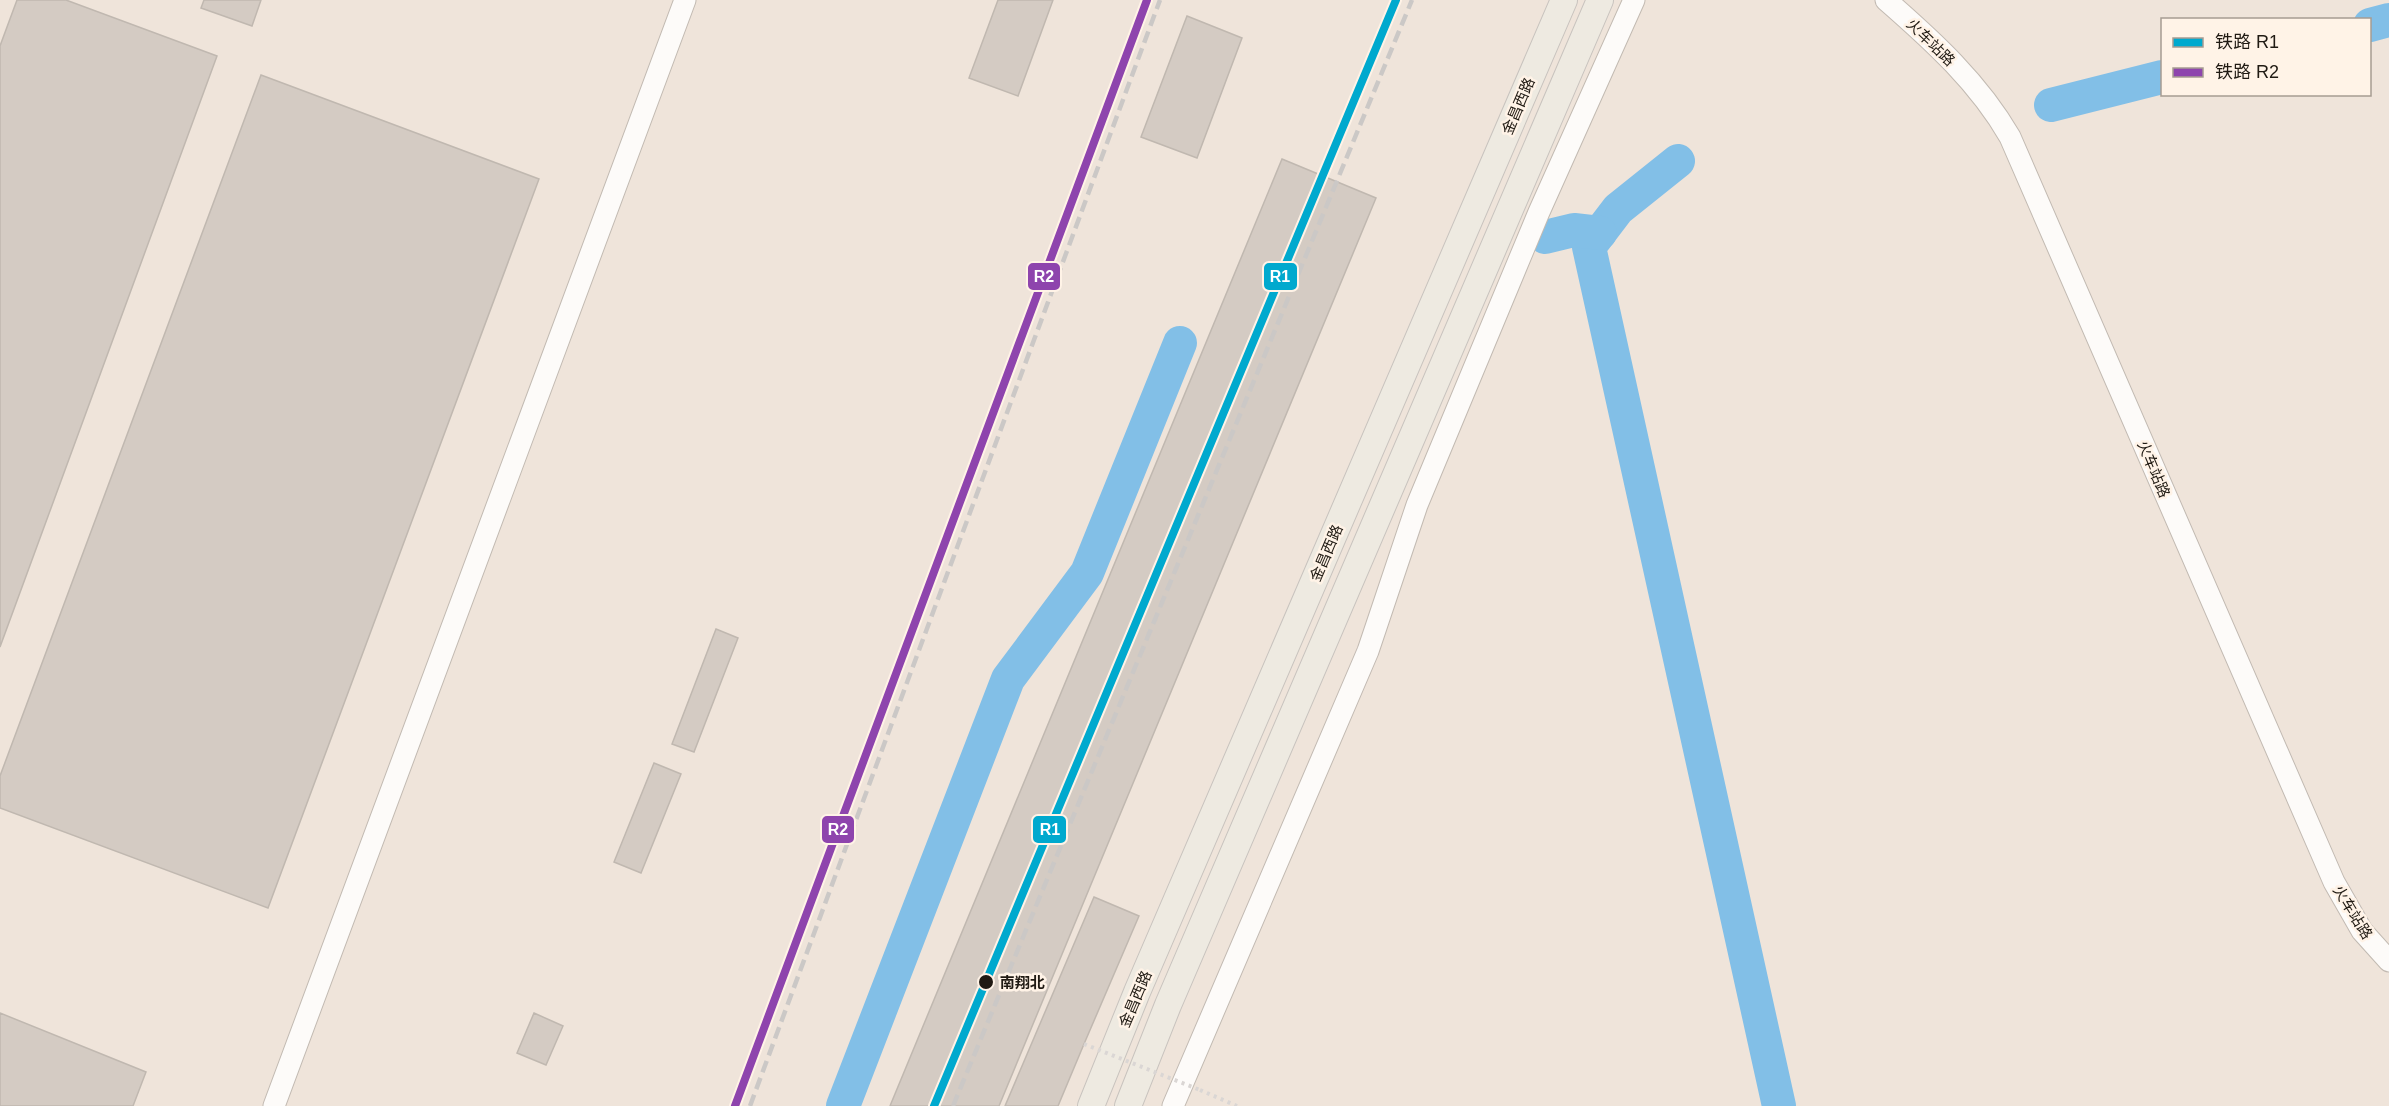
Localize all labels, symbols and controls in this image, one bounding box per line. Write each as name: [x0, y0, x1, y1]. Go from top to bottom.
street label: 火车站路: [1904, 15, 1958, 69]
legend: [2161, 18, 2371, 96]
text: 铁路 R1: [2215, 32, 2279, 52]
text: 铁路 R2: [2215, 62, 2279, 82]
street label: 金昌西路: [1498, 75, 1538, 137]
line badge: R2: [1027, 262, 1061, 291]
line badge: R1: [1263, 262, 1298, 291]
text: R2: [1034, 268, 1054, 285]
text: R1: [1270, 268, 1290, 285]
street label: 火车站路: [2134, 438, 2174, 500]
street label: 金昌西路: [1306, 522, 1346, 584]
line badge: R2: [821, 815, 855, 844]
line badge: R1: [1032, 815, 1067, 844]
text: R2: [828, 821, 848, 838]
text: R1: [1040, 821, 1060, 838]
street label: 火车站路: [2330, 882, 2376, 942]
street label: 金昌西路: [1115, 968, 1155, 1030]
marker: 南翔北: [977, 973, 995, 991]
place label: 南翔北: [1000, 974, 1045, 991]

